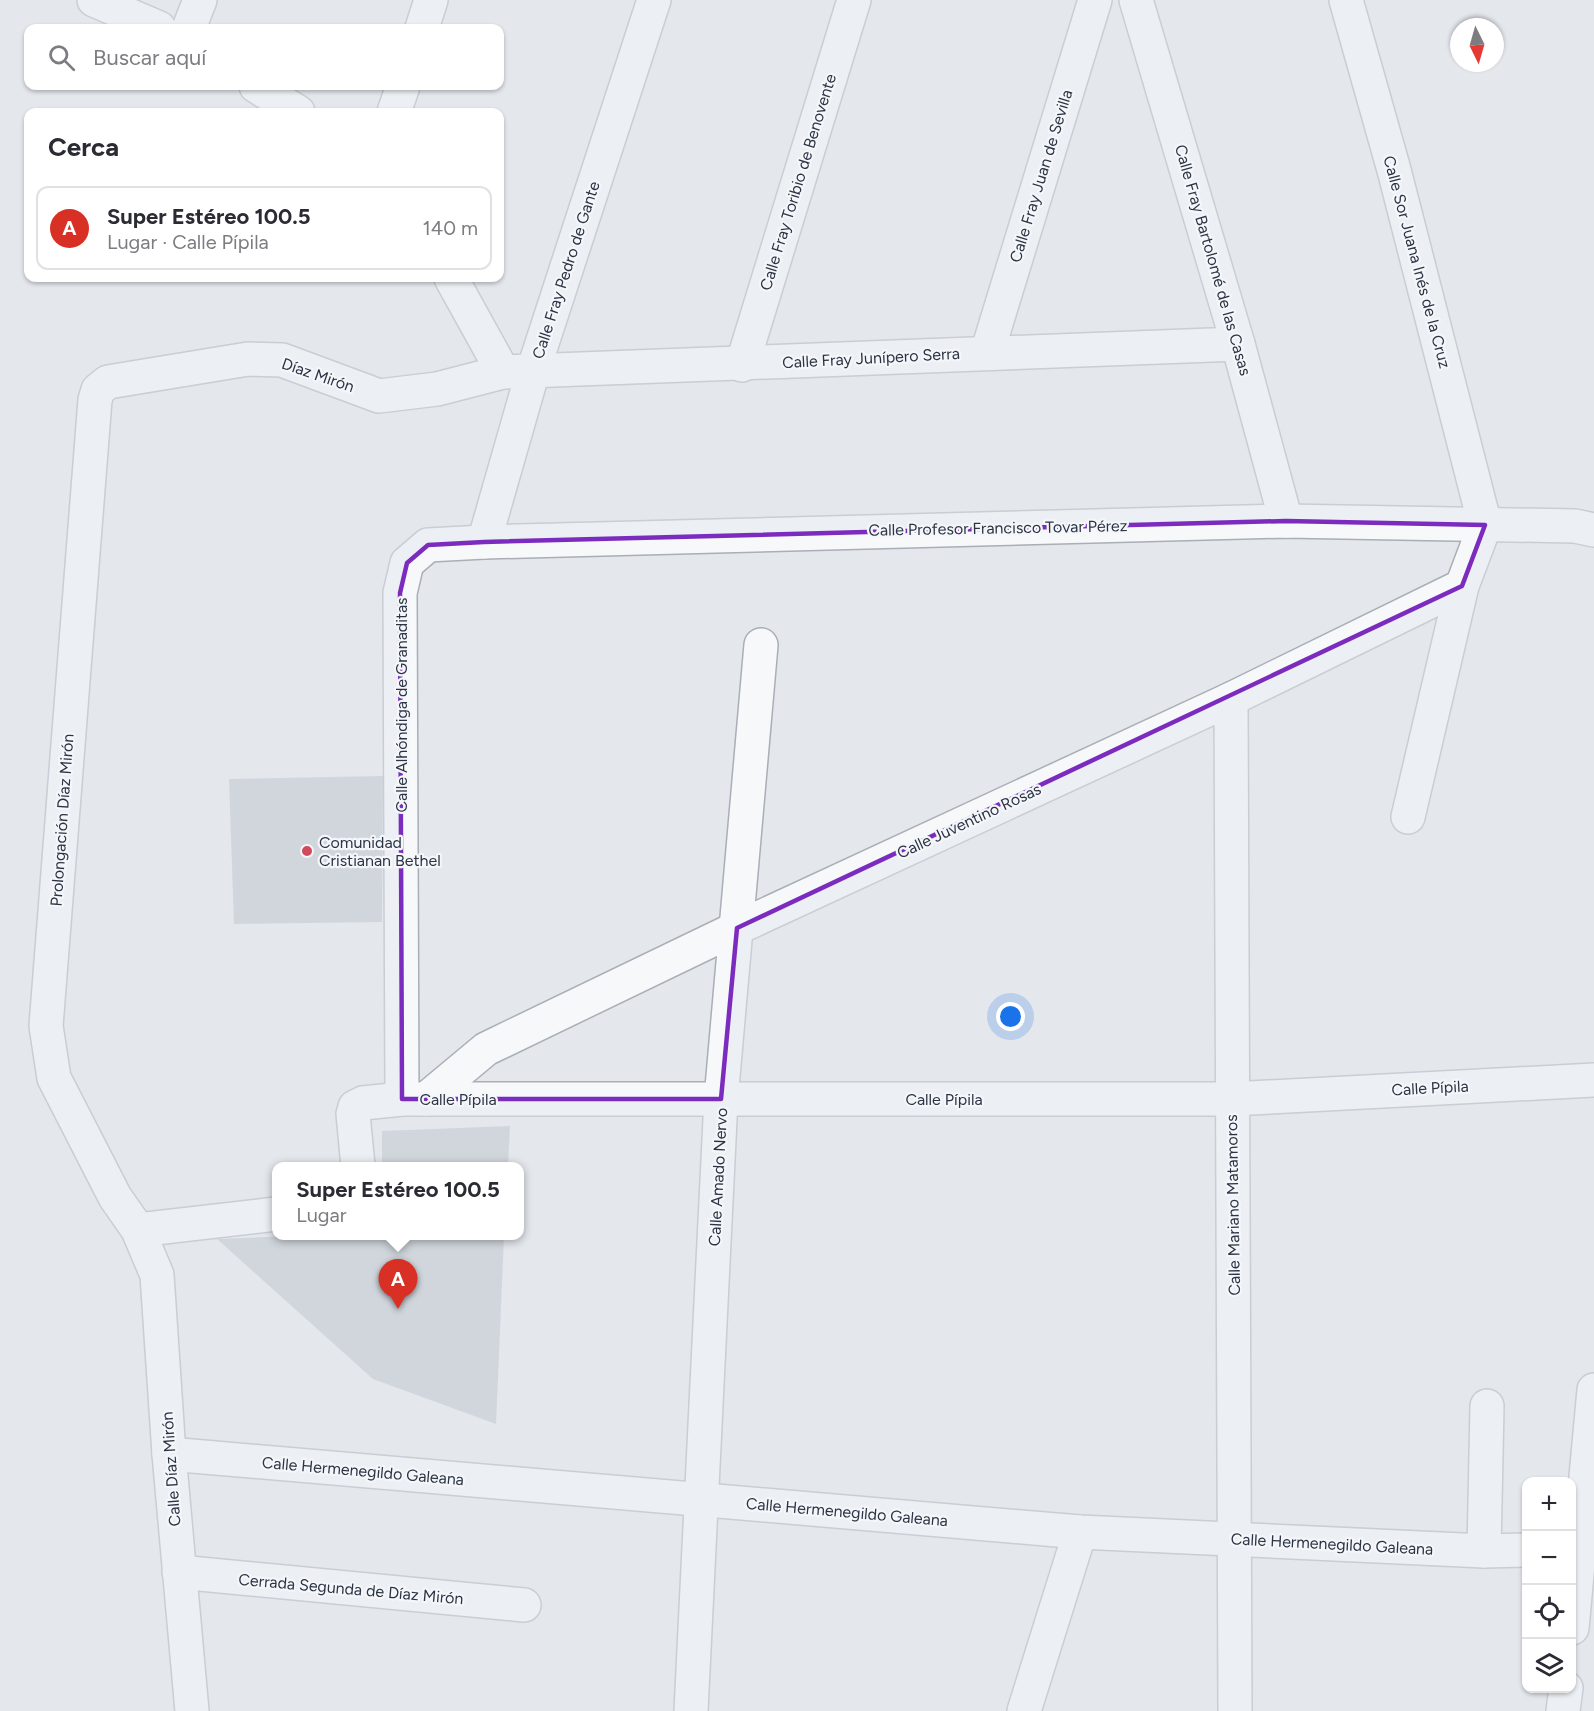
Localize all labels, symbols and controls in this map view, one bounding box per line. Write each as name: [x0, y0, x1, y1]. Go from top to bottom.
north arrow: [1450, 18, 1504, 72]
search box: [24, 24, 504, 90]
icon: search: [45, 41, 78, 74]
text: Buscar aquí: [93, 44, 206, 71]
street label: Calle Fray Toribio de Benovente: [756, 71, 840, 293]
street label: Calle Fray Juan de Sevilla: [1006, 87, 1076, 265]
text: Cerca: [48, 131, 119, 163]
street label: Calle Fray Bartolomé de las Casas: [1171, 142, 1255, 378]
street label: Calle Sor Juana Inés de la Cruz: [1379, 154, 1455, 370]
street label: Calle Fray Pedro de Gante: [528, 179, 604, 361]
text: Super Estéreo 100.5: [107, 203, 311, 230]
text: A: [62, 216, 77, 240]
text: 140 m: [423, 216, 478, 240]
text: Lugar · Calle Pípila: [107, 230, 269, 254]
street label: Calle Fray Junípero Serra: [782, 344, 960, 372]
street label: Díaz Mirón: [279, 354, 357, 396]
street label: Calle Profesor Francisco Tovar Pérez: [868, 516, 1128, 540]
street label: Calle Alhóndiga de Granaditas: [392, 597, 411, 813]
street label: Prolongación Díaz Mirón: [46, 733, 78, 907]
street label: Calle Juventino Rosas: [894, 779, 1044, 863]
place label: Comunidad Cristianan Bethel: [319, 833, 441, 870]
marker: Comunidad Cristianan Bethel: [300, 844, 314, 858]
your location: [996, 1002, 1025, 1031]
street label: Calle Pípila: [1391, 1076, 1469, 1100]
street label: Calle Pípila: [419, 1090, 497, 1109]
street label: Calle Pípila: [905, 1090, 983, 1109]
street label: Calle Amado Nervo: [705, 1107, 731, 1247]
street label: Calle Mariano Matamoros: [1222, 1114, 1244, 1296]
popup: [272, 1162, 524, 1240]
text: Super Estéreo 100.5: [296, 1176, 500, 1203]
text: Lugar: [296, 1203, 347, 1227]
pin: A: [378, 1260, 418, 1309]
street label: Calle Díaz Mirón: [158, 1411, 184, 1527]
street label: Calle Hermenegildo Galeana: [261, 1453, 465, 1489]
map controls: [1522, 1477, 1576, 1693]
button: +: [1522, 1477, 1576, 1531]
street label: Calle Hermenegildo Galeana: [745, 1494, 949, 1530]
street label: Calle Hermenegildo Galeana: [1230, 1529, 1434, 1559]
button: −: [1522, 1531, 1576, 1585]
street label: Cerrada Segunda de Díaz Mirón: [238, 1570, 464, 1608]
button: locate: [1522, 1585, 1576, 1639]
button: layers: [1522, 1639, 1576, 1693]

